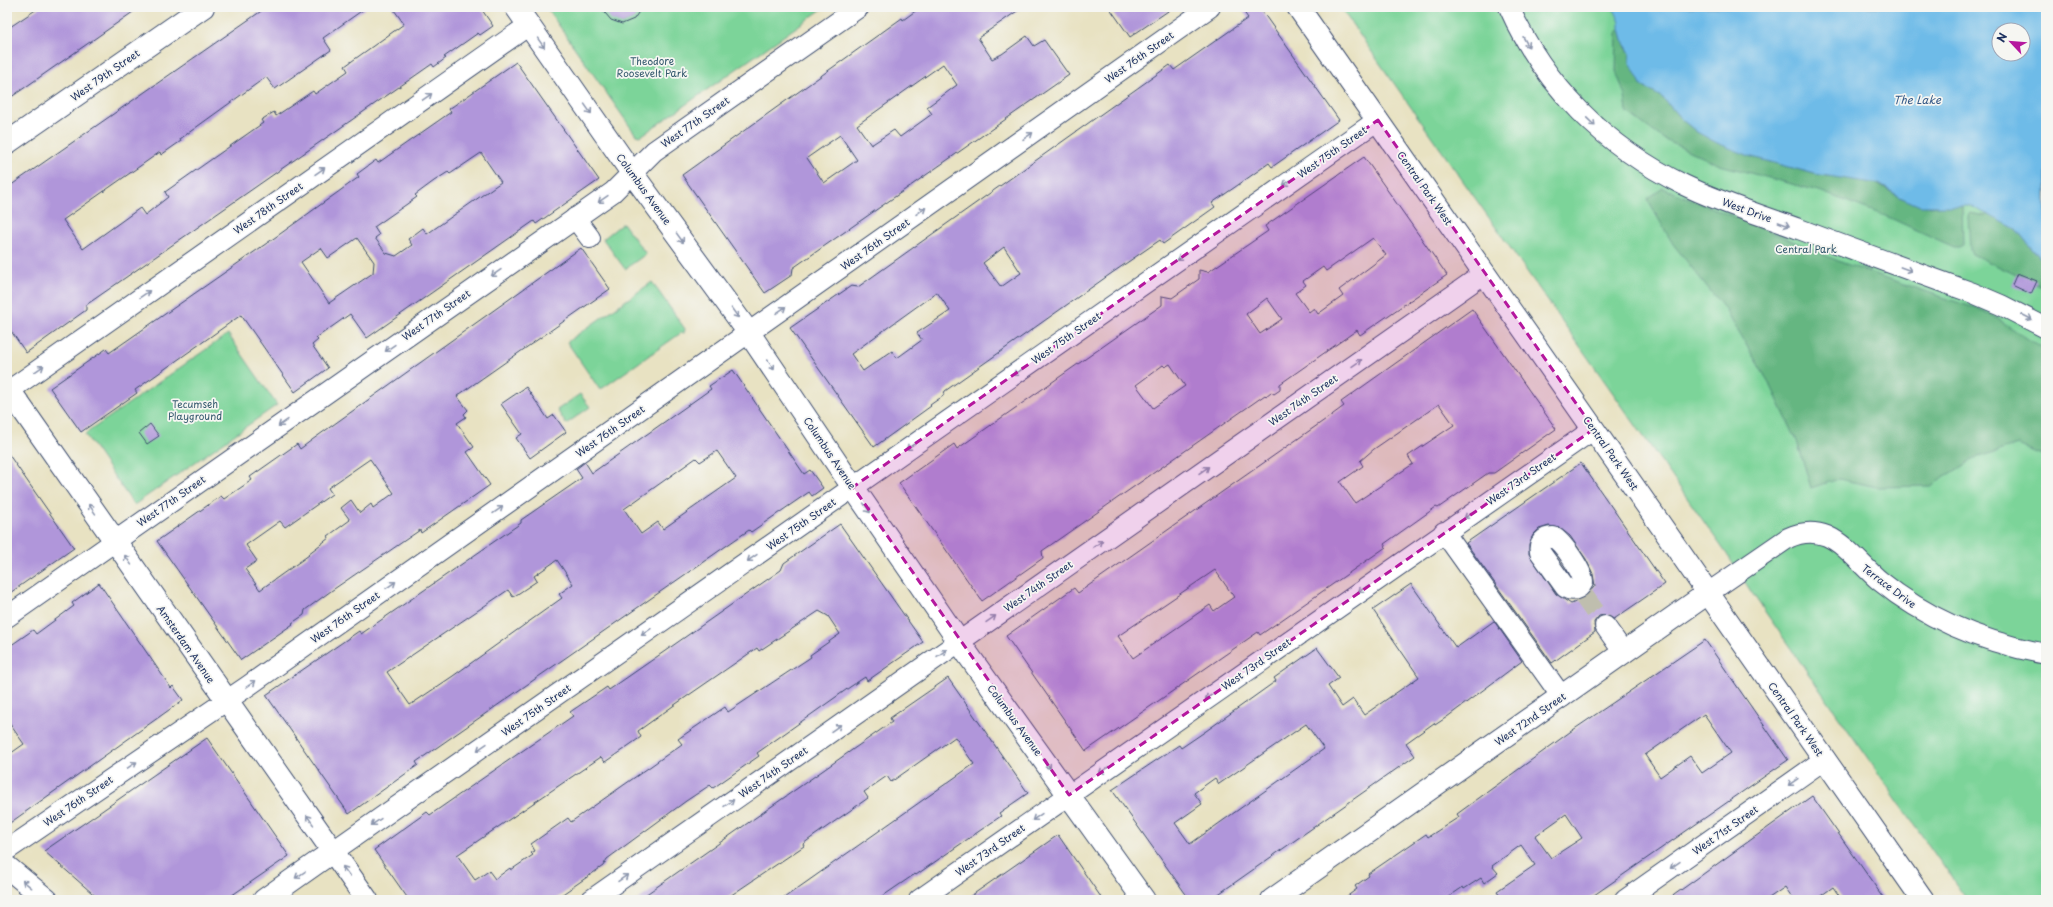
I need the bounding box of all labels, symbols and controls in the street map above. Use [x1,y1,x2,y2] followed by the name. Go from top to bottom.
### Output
[1991,22,2031,62] north arrow
[1101,27,1176,86] street label: West 76th Street
[1992,29,2011,45] text: N
[1523,36,1531,48] one-way arrow
[537,37,545,48] one-way arrow
[67,45,142,104] street label: West 79th Street
[617,53,687,80] park label: Theodore Roosevelt Park
[1893,91,1942,108] water label: The Lake
[421,92,432,101] one-way arrow
[657,92,732,151] street label: West 77th Street
[584,104,592,115] one-way arrow
[1586,117,1596,127] one-way arrow
[1294,122,1370,181] street label: West 75th Street
[1022,132,1033,140] one-way arrow
[1394,147,1457,228] street label: Central Park West
[613,150,676,228] street label: Columbus Avenue
[315,167,326,175] one-way arrow
[230,178,305,237] street label: West 78th Street
[1283,178,1294,186] one-way arrow
[1720,194,1774,225] street label: West Drive
[597,195,608,203] one-way arrow
[916,207,927,215] one-way arrow
[837,214,912,273] street label: West 76th Street
[1778,220,1790,228] one-way arrow
[676,233,684,244] one-way arrow
[1775,241,1837,256] park label: Central Park
[1176,253,1187,261] one-way arrow
[1900,265,1912,273] one-way arrow
[491,269,502,277] one-way arrow
[398,285,473,344] street label: West 77th Street
[140,290,151,298] one-way arrow
[775,306,786,314] one-way arrow
[730,307,739,318] one-way arrow
[1028,308,1104,367] street label: West 75th Street
[2020,314,2032,322] one-way arrow
[384,344,395,352] one-way arrow
[767,359,775,370] one-way arrow
[1351,359,1362,367] one-way arrow
[33,365,44,373] one-way arrow
[1013,368,1024,376] one-way arrow
[1265,370,1340,429] street label: West 74th Street
[168,396,222,424] park label: Tecumseh Playground
[572,401,647,460] street label: West 76th Street
[1580,412,1643,493] street label: Central Park West
[801,413,861,492] street label: Columbus Avenue
[278,419,289,427] one-way arrow
[906,442,917,450] one-way arrow
[1483,449,1559,508] street label: West 73rd Street
[1198,466,1209,474] one-way arrow
[133,471,208,530] street label: West 77th Street
[763,494,839,553] street label: West 75th Street
[863,502,871,513] one-way arrow
[88,504,96,515] one-way arrow
[492,506,503,514] one-way arrow
[1464,511,1475,519] one-way arrow
[1092,540,1103,548] one-way arrow
[747,554,758,562] one-way arrow
[124,555,132,566] one-way arrow
[1000,556,1075,615] street label: West 74th Street
[1859,560,1920,611] street label: Terrace Drive
[386,581,397,589] one-way arrow
[1357,585,1368,593] one-way arrow
[307,587,382,646] street label: West 76th Street
[154,602,219,686] street label: Amsterdam Avenue
[985,615,996,623] one-way arrow
[641,628,652,636] one-way arrow
[1218,634,1294,693] street label: West 73rd Street
[936,649,947,657] one-way arrow
[1765,678,1828,759] street label: Central Park West
[245,680,256,688] one-way arrow
[498,680,574,739] street label: West 75th Street
[984,681,1047,759] street label: Columbus Avenue
[1491,688,1568,749] street label: West 72nd Street
[1205,692,1216,700] one-way arrow
[830,724,841,732] one-way arrow
[735,742,810,801] street label: West 74th Street
[477,743,488,751] one-way arrow
[1042,758,1051,769] one-way arrow
[126,761,137,769] one-way arrow
[1098,766,1109,774] one-way arrow
[40,772,116,830] street label: West 76th Street
[1788,778,1799,786] one-way arrow
[724,799,735,807] one-way arrow
[1689,801,1761,858] street label: West 71st Street
[1031,813,1042,821] one-way arrow
[306,815,314,826] one-way arrow
[370,818,381,826] one-way arrow
[952,820,1028,879] street label: West 73rd Street
[1670,860,1681,869] one-way arrow
[342,866,350,877] one-way arrow
[295,871,306,879] one-way arrow
[617,874,628,882] one-way arrow
[21,879,32,888] one-way arrow

